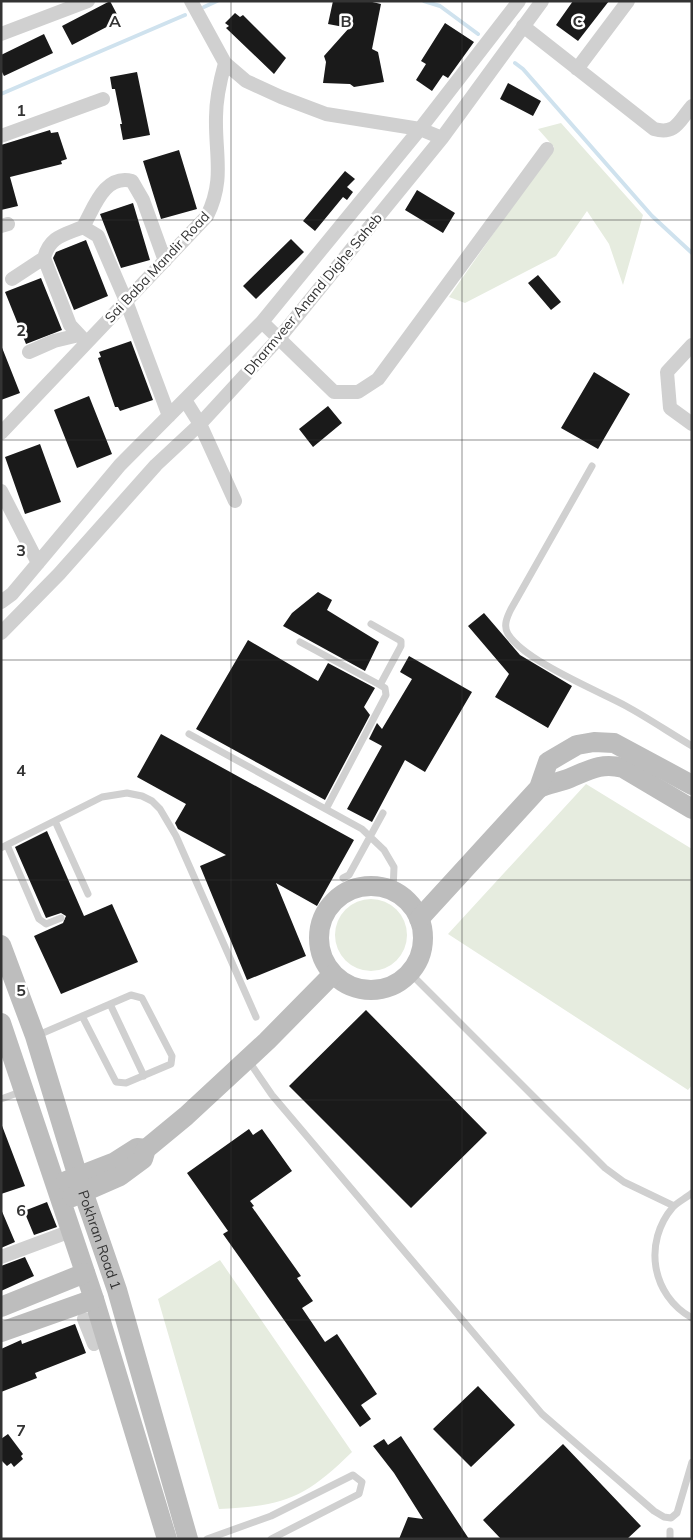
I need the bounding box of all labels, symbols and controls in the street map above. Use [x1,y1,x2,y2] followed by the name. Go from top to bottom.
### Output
[109,11,121,31] text: A
[340,11,352,31] text: B
[573,11,584,31] text: C
[16,100,26,120] text: 1
[101,208,213,326] street label: Sai Baba Mandir Road
[240,209,386,379] street label: Dharmveer Anand Dighe Saheb
[16,320,26,340] text: 2
[16,540,26,560] text: 3
[16,760,26,780] text: 4
[16,980,26,1000] text: 5
[74,1188,125,1292] street label: Pokhran Road 1
[16,1200,26,1220] text: 6
[16,1420,26,1440] text: 7

